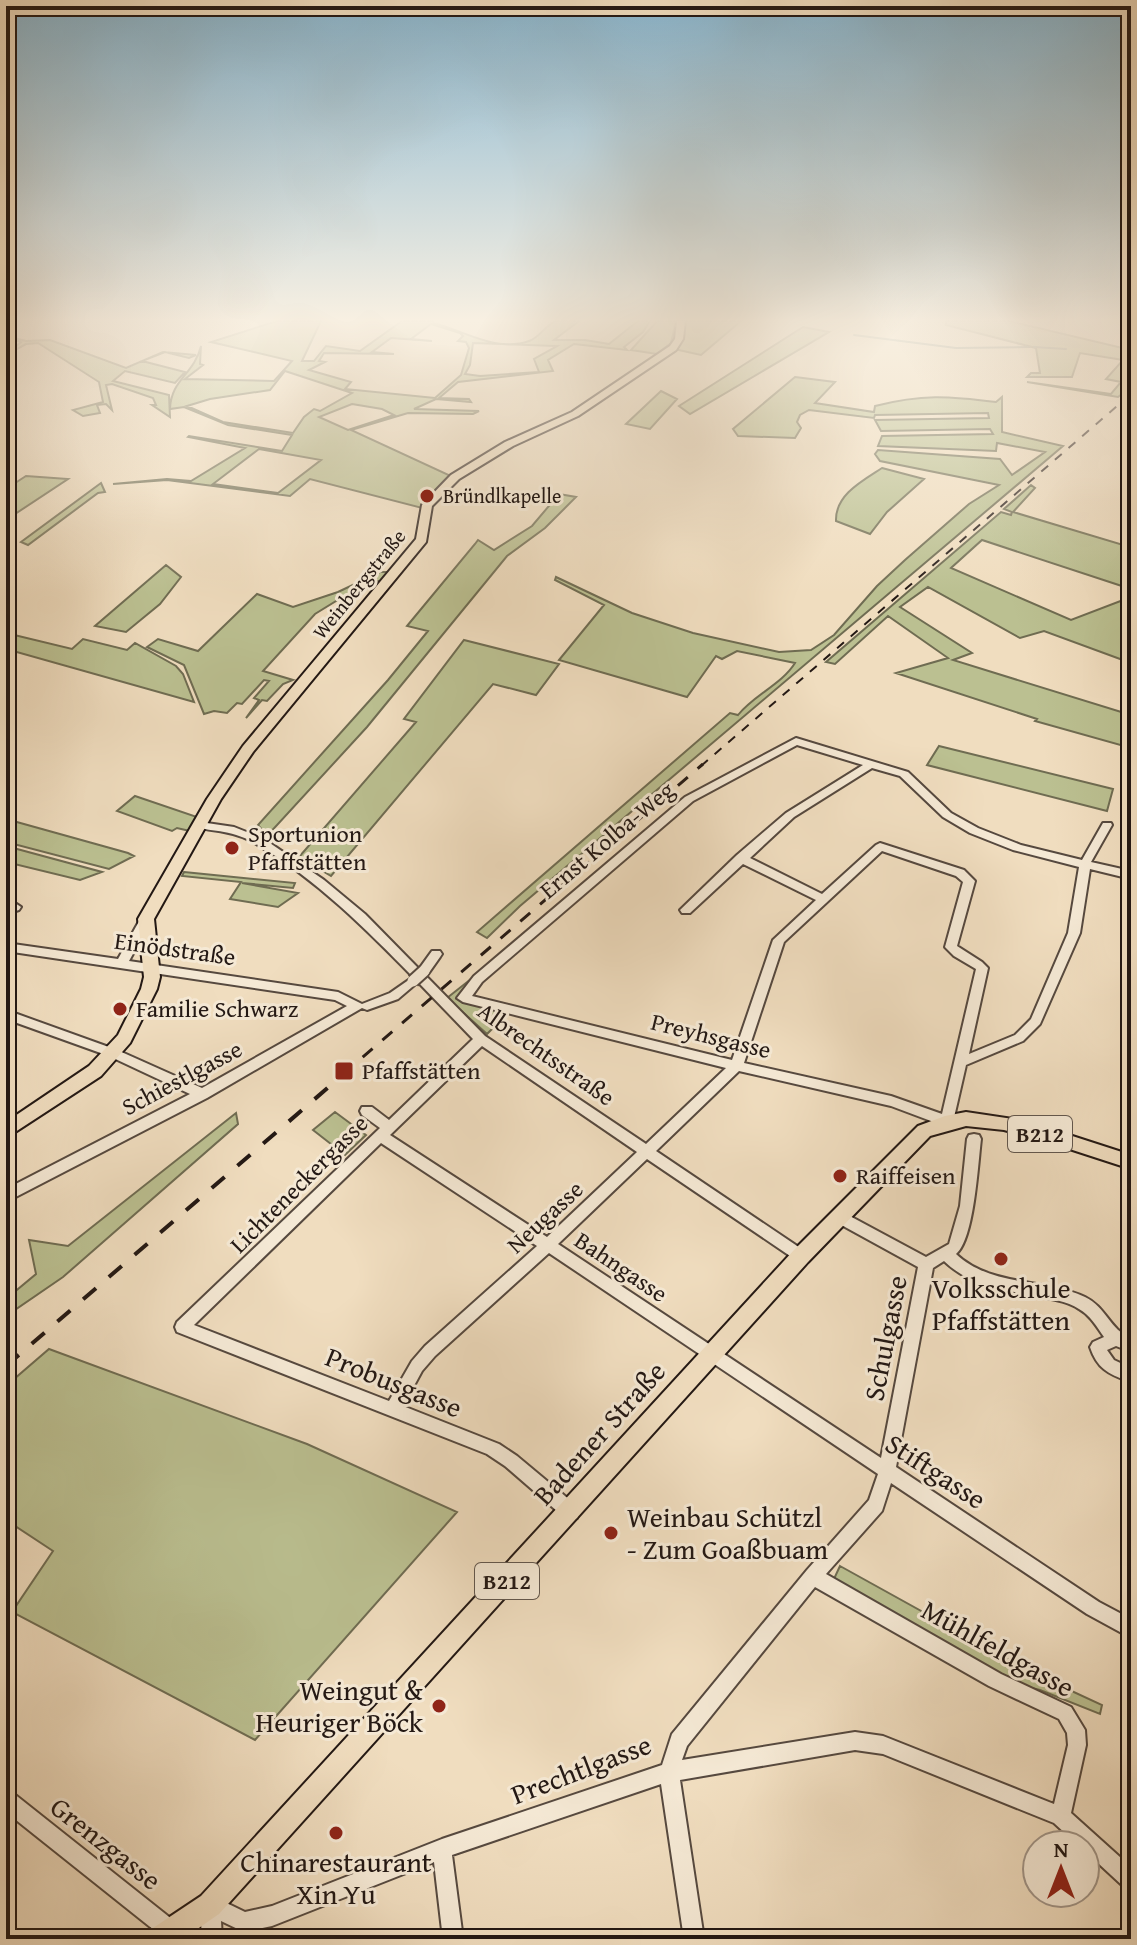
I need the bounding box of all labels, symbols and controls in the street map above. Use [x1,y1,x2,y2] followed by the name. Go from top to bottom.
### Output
[443,481,561,510] place label: Bründlkapelle
[418,487,436,505] marker: Bründlkapelle
[305,522,412,645] street label: Weinbergstraße
[532,773,682,907] street label: Ernst Kolba-Weg
[248,816,367,879] place label: Sportunion Pfaffstätten
[223,839,241,857] marker: Sportunion Pfaffstätten
[112,923,238,974] street label: Einödstraße
[136,991,298,1026] place label: Familie Schwarz
[470,993,622,1114] street label: Albrechtsstraße
[111,1000,129,1018] marker: Familie Schwarz
[648,1004,775,1067] street label: Preyhsgasse
[115,1031,248,1124] street label: Schiestlgasse
[362,1053,481,1088] place label: Pfaffstätten
[333,1060,355,1082] marker: Pfaffstätten
[221,1106,376,1261] street label: Lichteneckergasse
[1008,1116,1072,1152] road number: B212
[856,1158,956,1193] place label: Raiffeisen
[831,1167,849,1185] marker: Raiffeisen
[499,1172,591,1261] street label: Neugasse
[568,1223,675,1311] street label: Bahngasse
[992,1250,1010,1268] marker: Volksschule Pfaffstätten
[931,1267,1071,1340] place label: Volksschule Pfaffstätten
[852,1272,917,1404] street label: Schulgasse
[320,1336,469,1427] street label: Probusgasse
[523,1352,675,1514] street label: Badener Straße
[878,1423,995,1518] street label: Stiftgasse
[627,1496,828,1569] place label: Weinbau Schützl - Zum Goaßbuam
[602,1524,620,1542] marker: Weinbau Schützl - Zum Goaßbuam
[475,1563,539,1599] road number: B212
[914,1589,1082,1706] street label: Mühlfeldgasse
[256,1669,424,1742] place label: Weingut & Heuriger Böck
[430,1697,448,1715] marker: Weingut & Heuriger Böck
[505,1723,657,1814] street label: Prechtlgasse
[42,1786,171,1899] street label: Grenzgasse
[327,1824,345,1842] marker: Chinarestaurant Xin Yu
[1021,1829,1101,1909] north arrow
[1054,1833,1069,1865] text: N
[240,1841,432,1914] place label: Chinarestaurant Xin Yu

